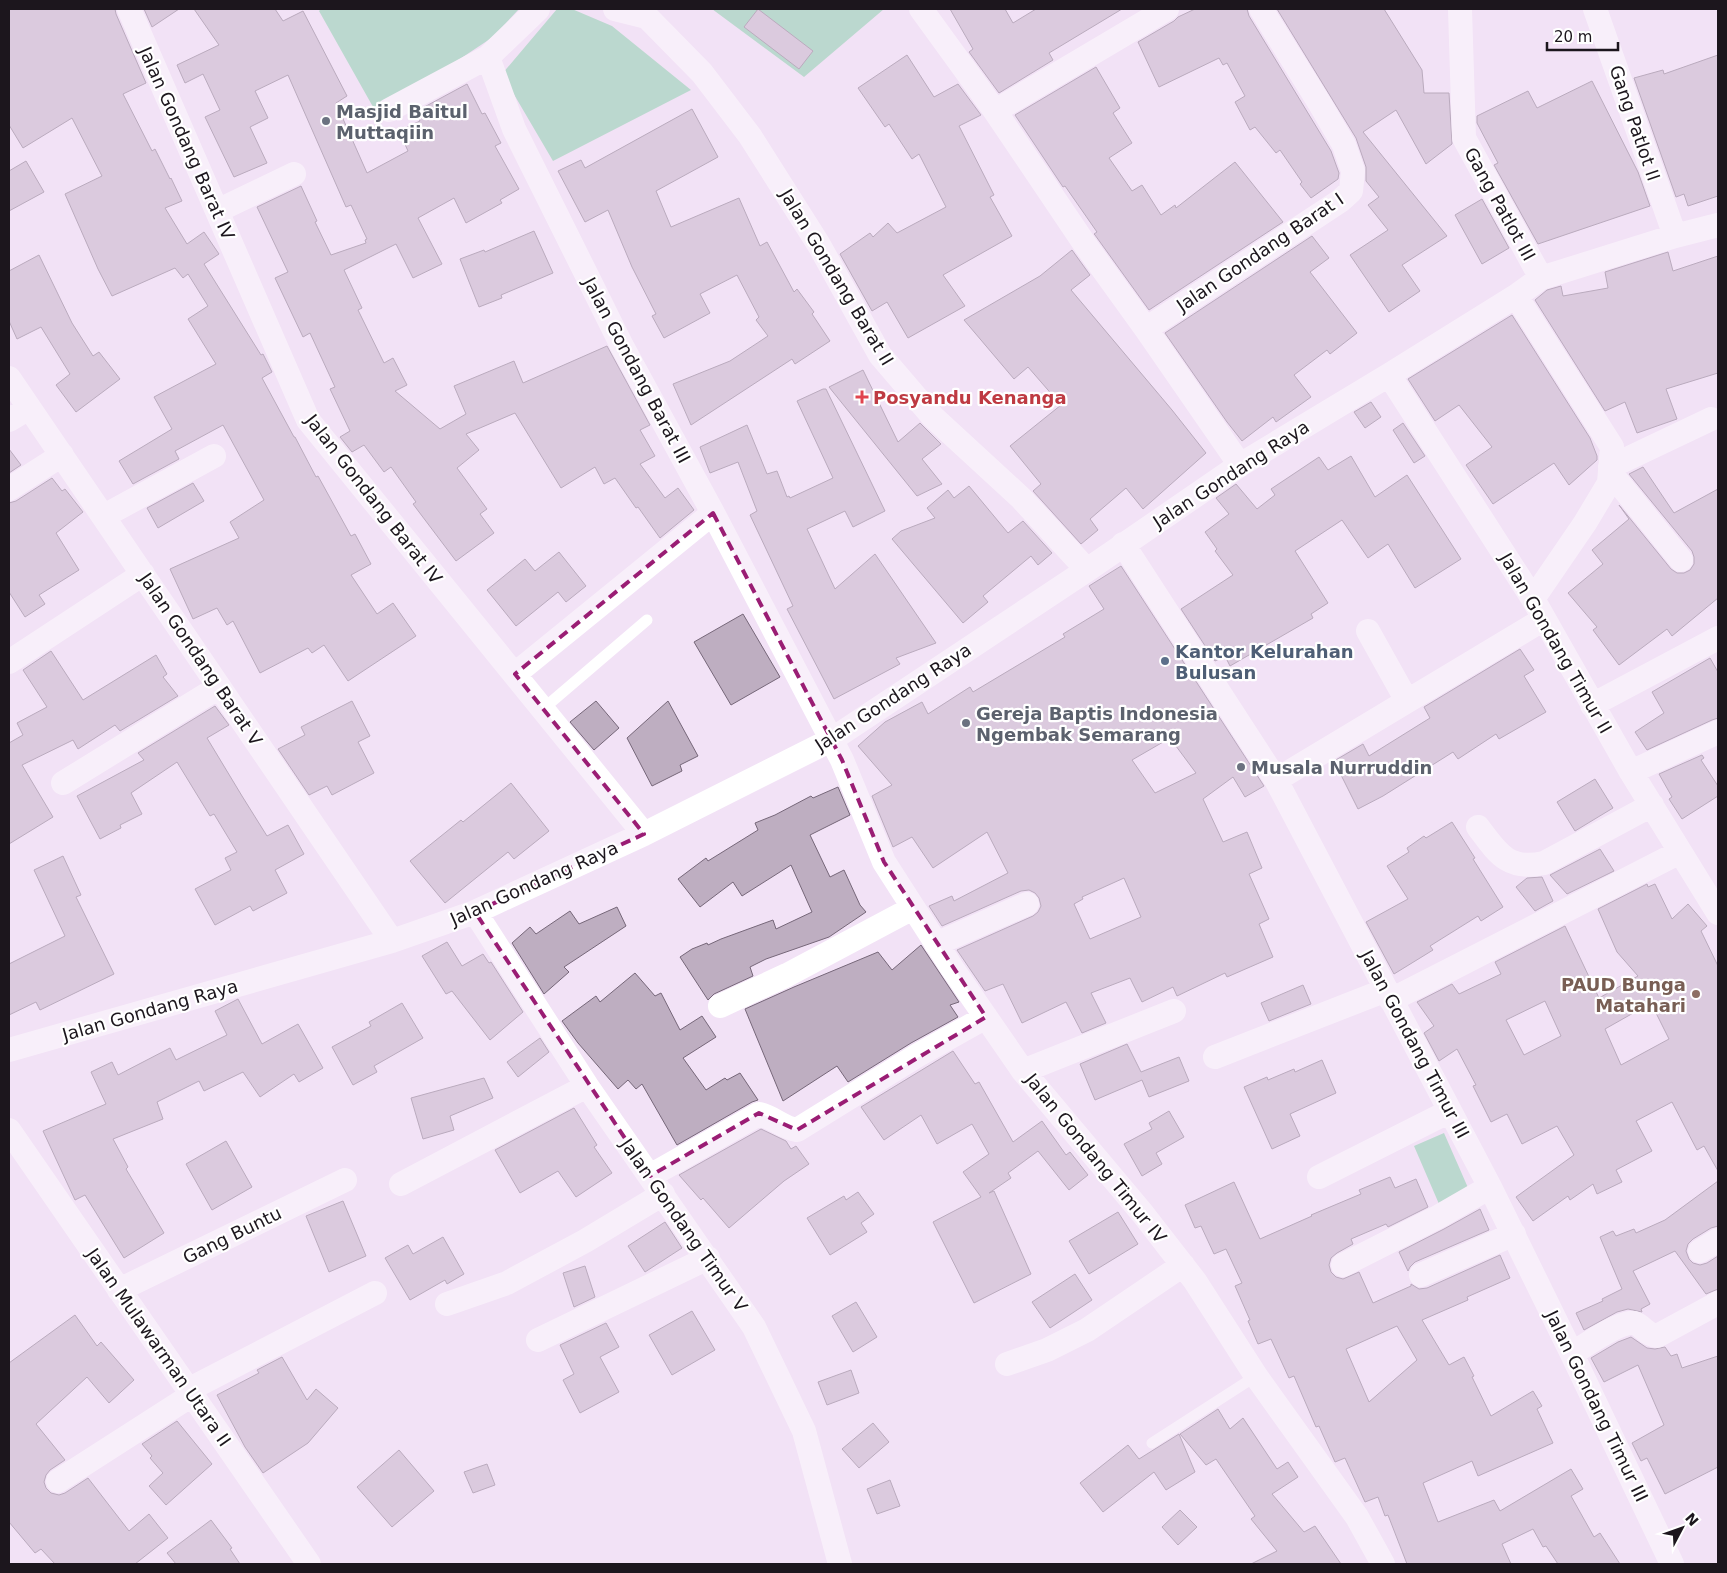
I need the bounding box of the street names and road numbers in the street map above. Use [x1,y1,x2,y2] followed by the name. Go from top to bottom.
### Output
[134,42,239,243] street label: Jalan Gondang Barat IV
[1605,62,1665,184] street label: Gang Patlot II
[1460,144,1540,264] street label: Gang Patlot III
[775,184,898,369] street label: Jalan Gondang Barat II
[1172,188,1347,316] street label: Jalan Gondang Barat I
[579,273,695,466] street label: Jalan Gondang Barat III
[301,409,447,588] street label: Jalan Gondang Barat IV
[1148,416,1313,533] street label: Jalan Gondang Raya
[1495,548,1616,737] street label: Jalan Gondang Timur II
[135,568,267,750] street label: Jalan Gondang Barat V
[810,639,975,756] street label: Jalan Gondang Raya
[446,836,621,930] street label: Jalan Gondang Raya
[1356,945,1474,1142] street label: Jalan Gondang Timur III
[59,975,240,1045] street label: Jalan Gondang Raya
[1020,1068,1171,1248] street label: Jalan Gondang Timur IV
[616,1133,752,1316] street label: Jalan Gondang Timur V
[179,1202,285,1268] street label: Gang Buntu
[82,1243,236,1450] street label: Jalan Mulawarman Utara II
[1541,1306,1653,1505] street label: Jalan Gondang Timur III

